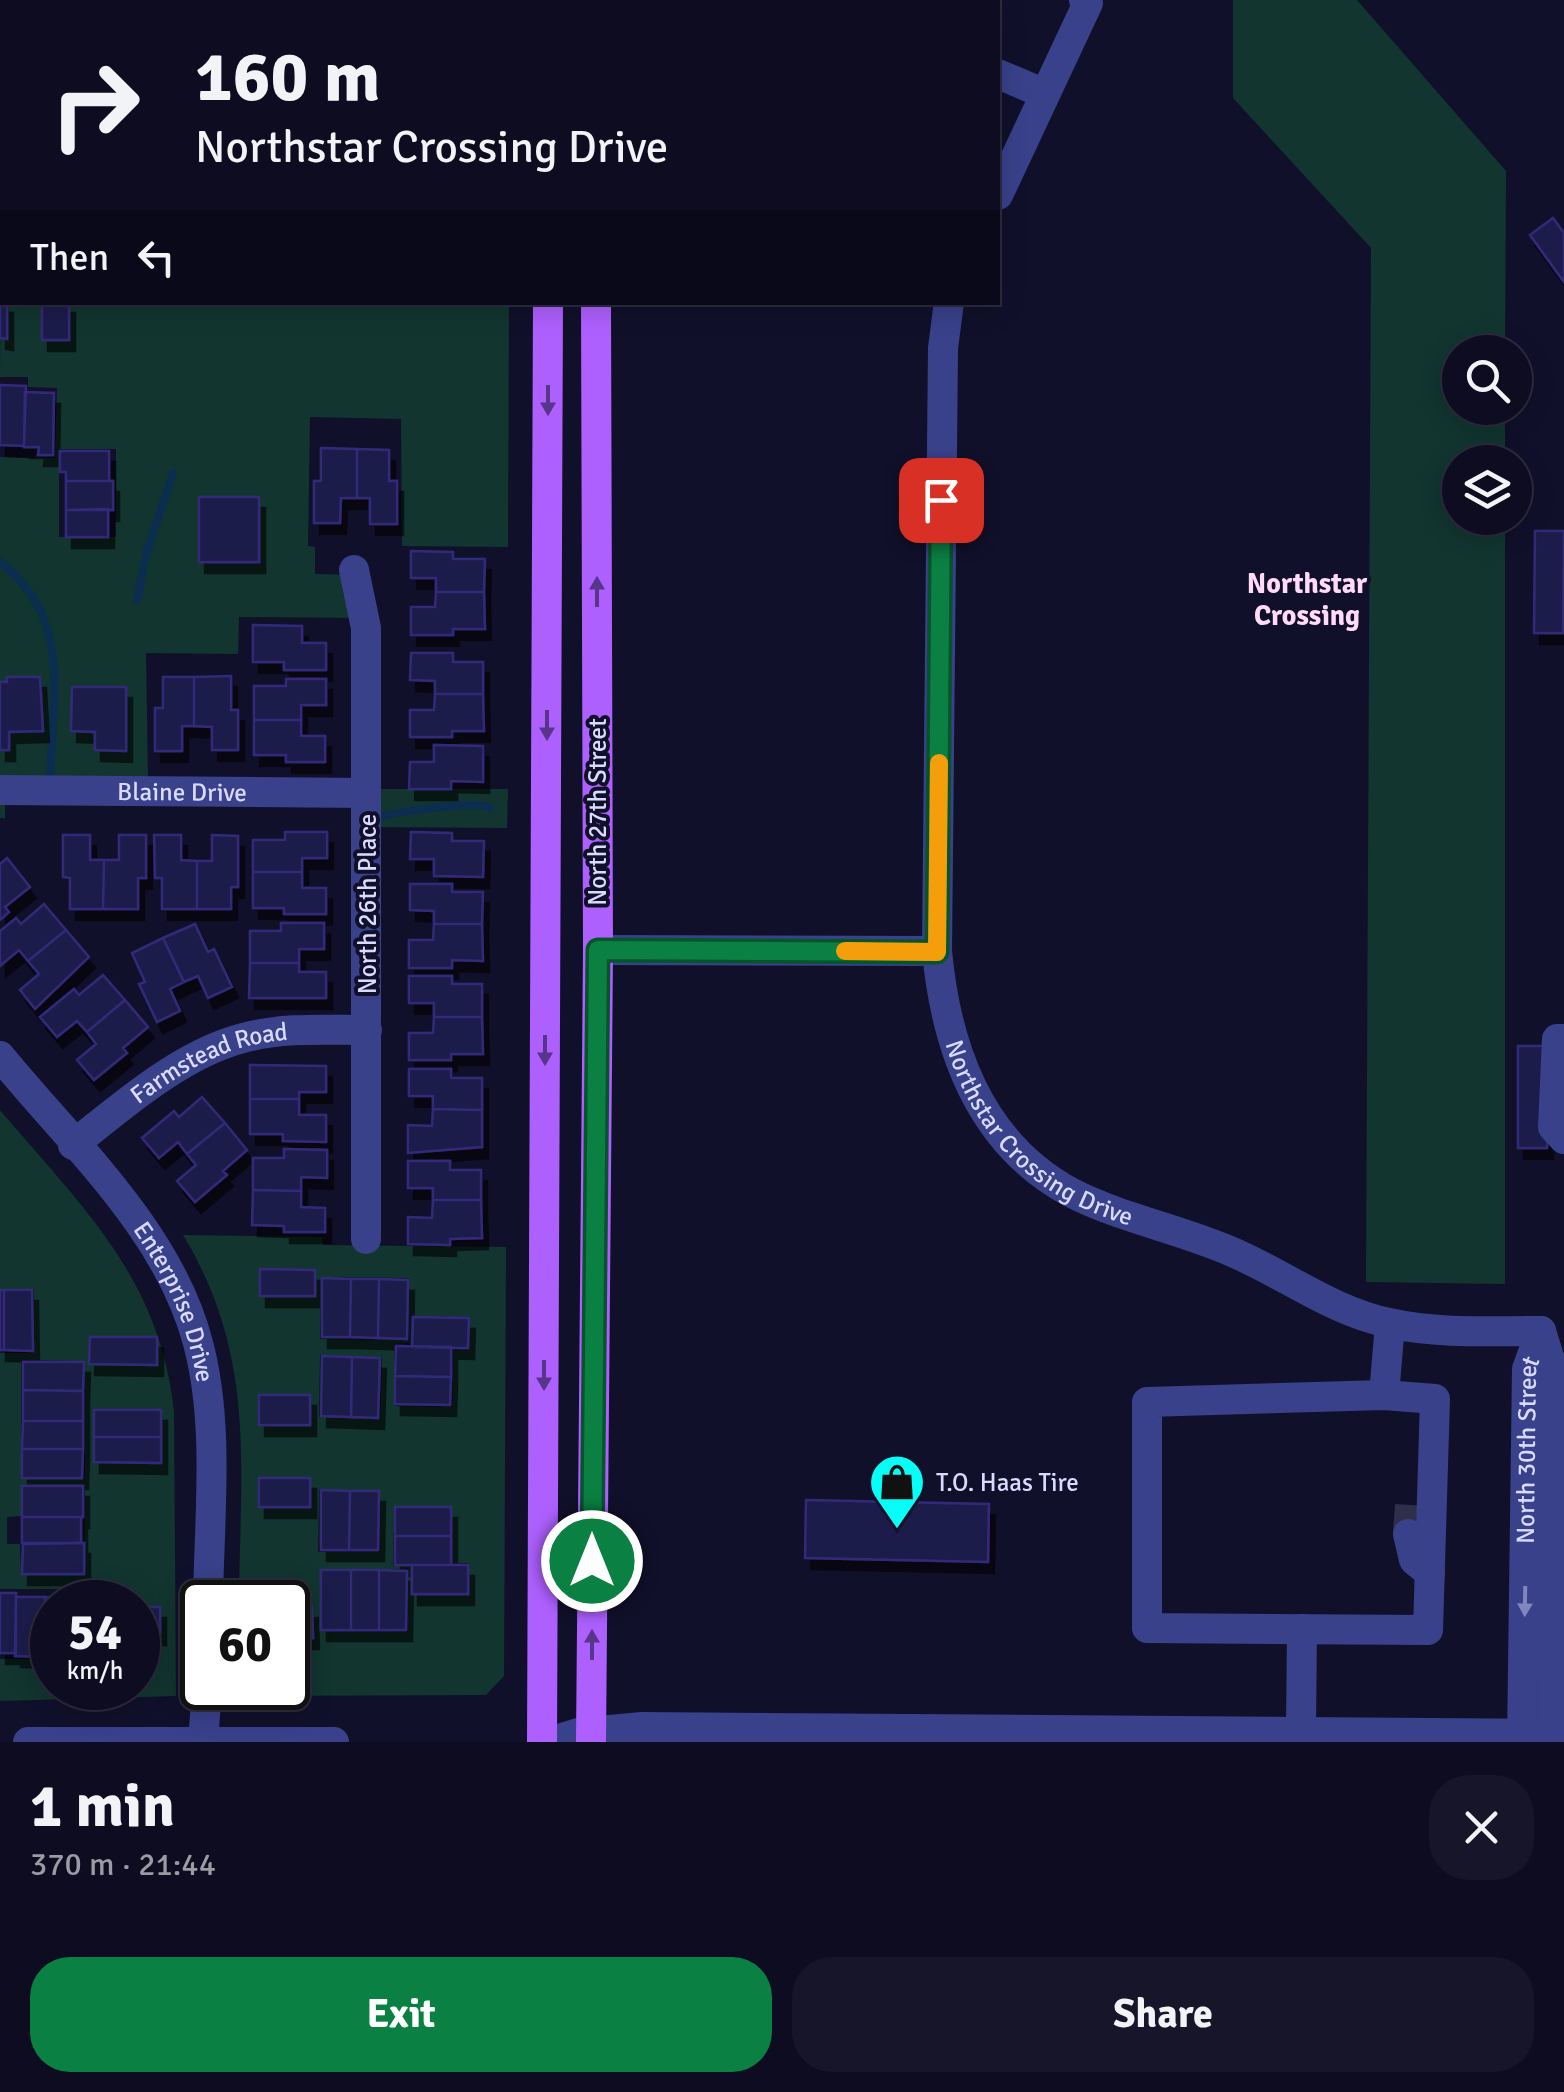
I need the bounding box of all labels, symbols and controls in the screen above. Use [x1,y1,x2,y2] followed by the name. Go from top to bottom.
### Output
[195,34,380,120] text: 160 m
[30,40,160,170] icon: right
[195,120,668,175] text: Northstar Crossing Drive
[129,230,184,285] icon: left
[30,234,109,281] text: Then
[1442,335,1532,535] map controls
[1442,335,1532,425] button: search
[540,384,556,416] one-way arrow
[1442,445,1532,535] button: layers
[899,458,984,543] pin
[914,473,969,528] icon: arrive
[1247,567,1368,633] district label: Northstar Crossing
[589,575,605,607] one-way arrow
[539,709,555,741] one-way arrow
[582,718,613,906] street label: North 27th Street
[117,775,247,808] street label: Blaine Drive
[352,814,383,994] street label: North 26th Place
[124,1015,289,1110] street label: Farmstead Road
[537,1034,553,1066] one-way arrow
[939,1036,1137,1232] street label: Northstar Crossing Drive
[127,1215,221,1384] street label: Enterprise Drive
[1509,1351,1546,1544] street label: North 30th Street
[536,1359,552,1391] one-way arrow
[867,1452,927,1531] shop icon: T.O. Haas Tire
[936,1467,1079,1498] place label: T.O. Haas Tire
[540,1509,644,1613] position arrow
[180,1580,310,1710] speed limit sign: 60
[1517,1586,1533,1618] one-way arrow
[68,1602,122,1664] text: 54
[584,1628,600,1660] one-way arrow
[67,1655,123,1686] text: km/h
[30,1770,175,1844] text: 1 min
[1429,1775,1534,1880] button: close
[30,1845,216,1884] text: 370 m · 21:44
[30,1957,772,2072] button: Exit
[792,1957,1534,2072] button: Share

